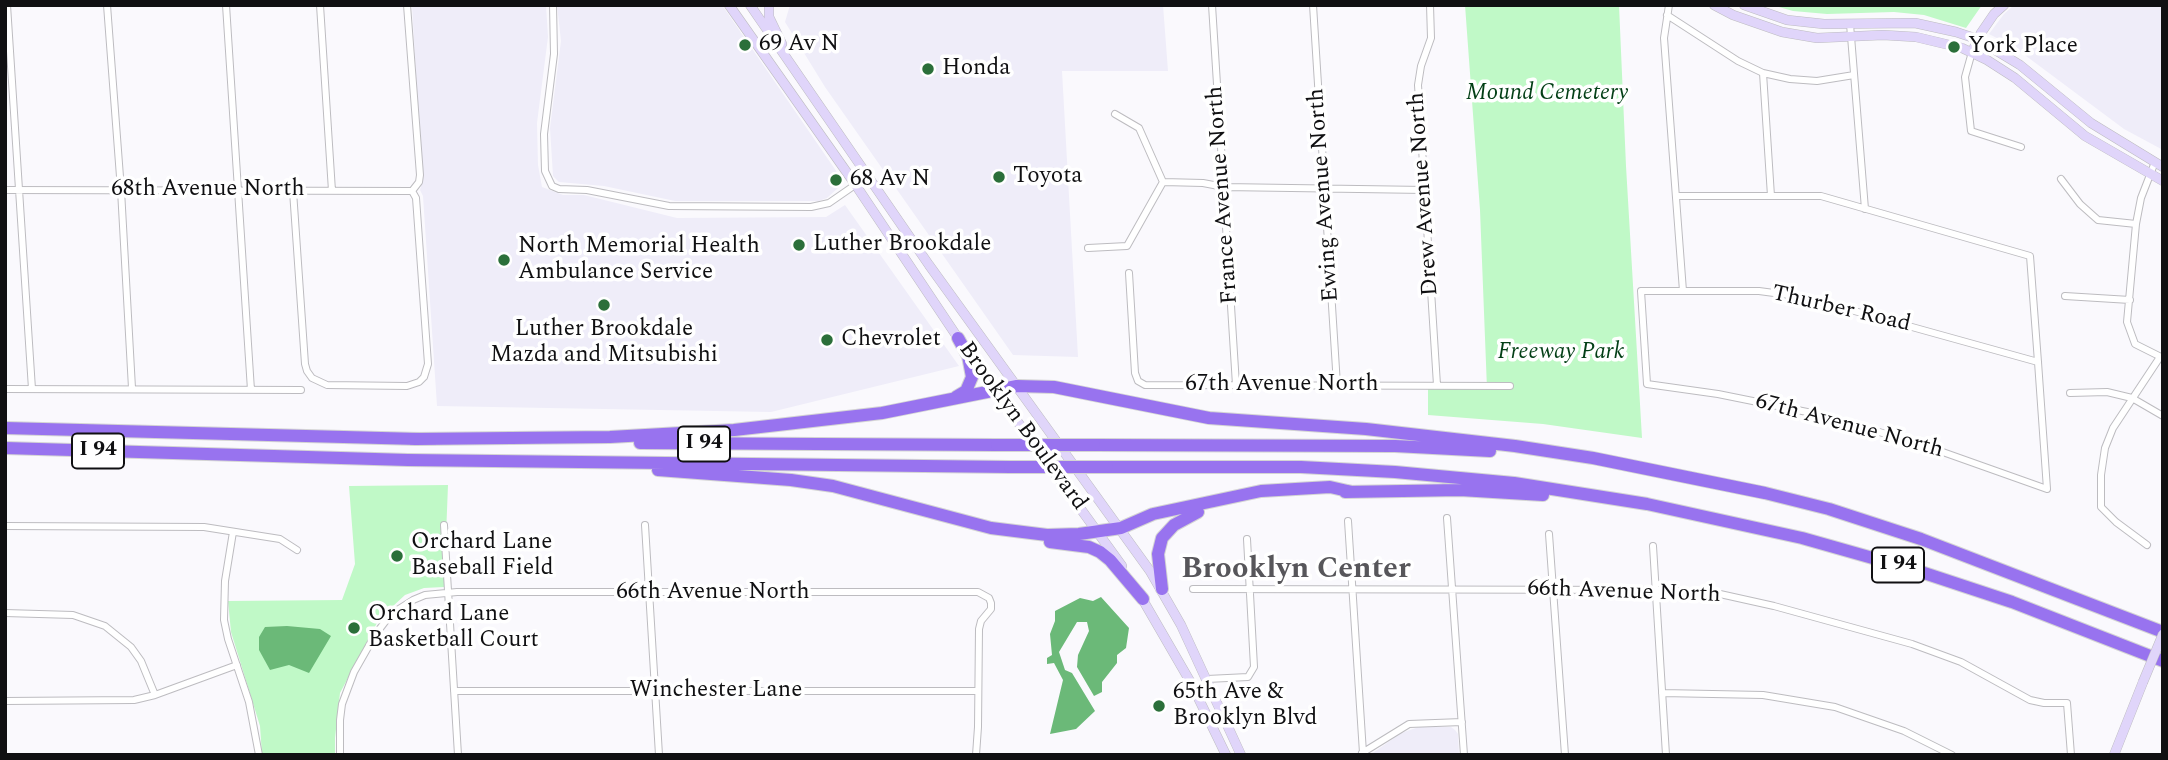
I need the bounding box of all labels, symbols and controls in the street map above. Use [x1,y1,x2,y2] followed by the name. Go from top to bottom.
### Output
[759,31,839,59] place label: 69 Av N
[1968,33,2078,61] place label: York Place
[737,37,753,53] marker: 69 Av N
[1946,39,1962,55] marker: York Place
[942,55,1011,83] place label: Honda
[920,61,936,77] marker: Honda
[1466,80,1628,108] park label: Mound Cemetery
[1203,85,1245,305] street label: France Avenue North
[1304,87,1346,303] street label: Ewing Avenue North
[1404,91,1446,297] street label: Drew Avenue North
[1013,163,1083,191] place label: Toyota
[850,166,930,194] place label: 68 Av N
[991,169,1007,185] marker: Toyota
[828,172,844,188] marker: 68 Av N
[111,176,305,204] street label: 68th Avenue North
[813,231,991,259] place label: Luther Brookdale
[518,233,760,287] place label: North Memorial Health Ambulance Service
[791,237,807,253] marker: Luther Brookdale
[496,252,512,268] marker: North Memorial Health Ambulance Service
[1769,281,1913,339] street label: Thurber Road
[596,297,612,313] marker: Luther Brookdale Mazda and Mitsubishi
[490,316,718,370] place label: Luther Brookdale Mazda and Mitsubishi
[841,326,941,354] place label: Chevrolet
[819,332,835,348] marker: Chevrolet
[952,337,1092,517] street label: Brooklyn Boulevard
[1498,339,1624,367] park label: Freeway Park
[1185,371,1379,399] street label: 67th Avenue North
[1752,389,1946,465] street label: 67th Avenue North
[678,426,730,462] road number: I 94
[72,434,124,468] road number: I 94
[411,529,554,583] place label: Orchard Lane Baseball Field
[389,548,405,564] marker: Orchard Lane Baseball Field
[1872,548,1924,582] road number: I 94
[1181,553,1411,589] district label: Brooklyn Center
[1527,576,1721,610] street label: 66th Avenue North
[616,579,810,607] street label: 66th Avenue North
[368,601,539,655] place label: Orchard Lane Basketball Court
[346,620,362,636] marker: Orchard Lane Basketball Court
[630,677,802,705] street label: Winchester Lane
[1173,679,1317,733] place label: 65th Ave & Brooklyn Blvd
[1151,698,1167,714] marker: 65th Ave & Brooklyn Blvd

